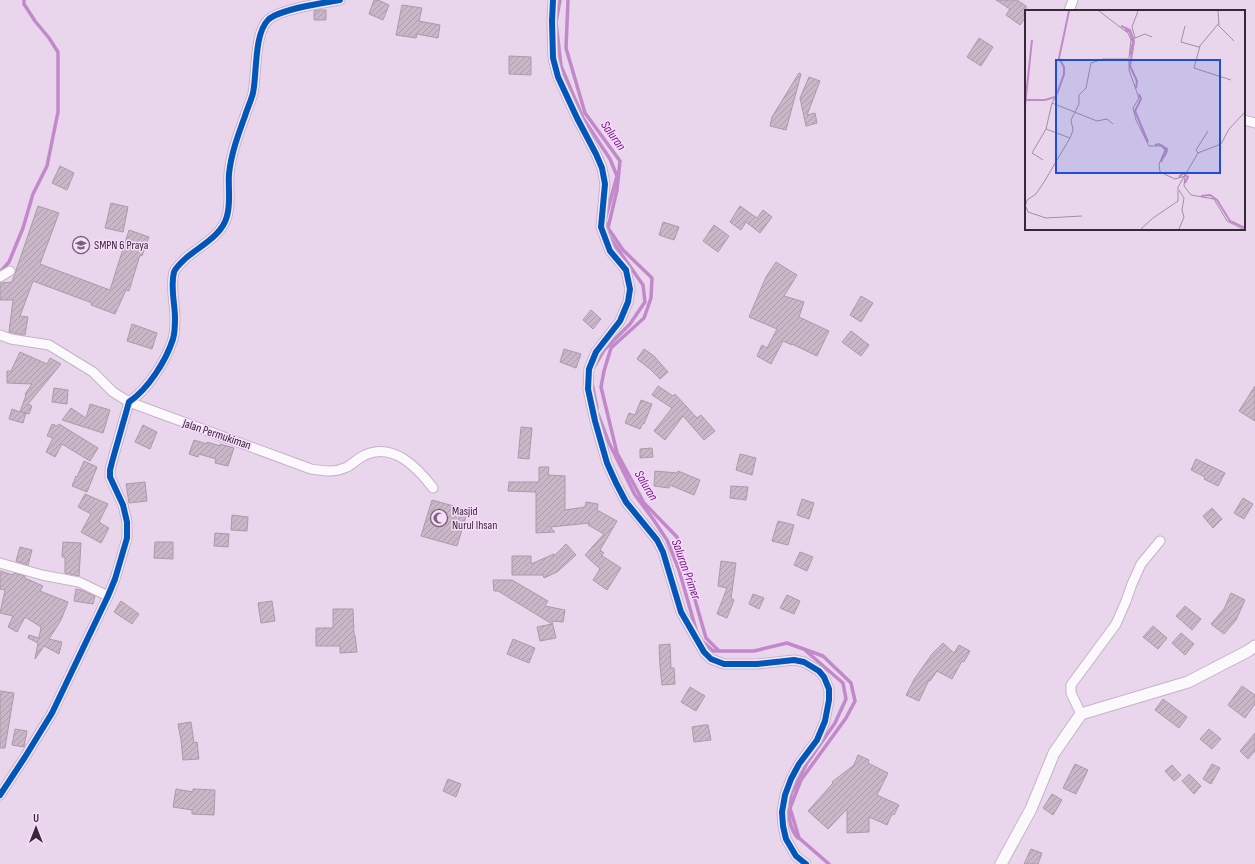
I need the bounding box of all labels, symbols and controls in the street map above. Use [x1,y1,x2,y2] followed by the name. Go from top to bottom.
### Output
[1025,10,1245,230] inset map
[597,118,630,154] water label: Saluran
[71,235,91,255] school or university icon: SMPN 6 Praya
[94,238,149,253] place label: SMPN 6 Praya
[180,415,253,453] street label: Jalan Permukiman
[631,467,662,504] water label: Saluran
[452,504,497,533] place label: Masjid Nurul Ihsan
[429,508,449,528] mosque icon: Masjid Nurul Ihsan
[668,537,705,603] water label: Saluran Primer
[16,808,56,848] north arrow
[33,812,39,825] text: U

